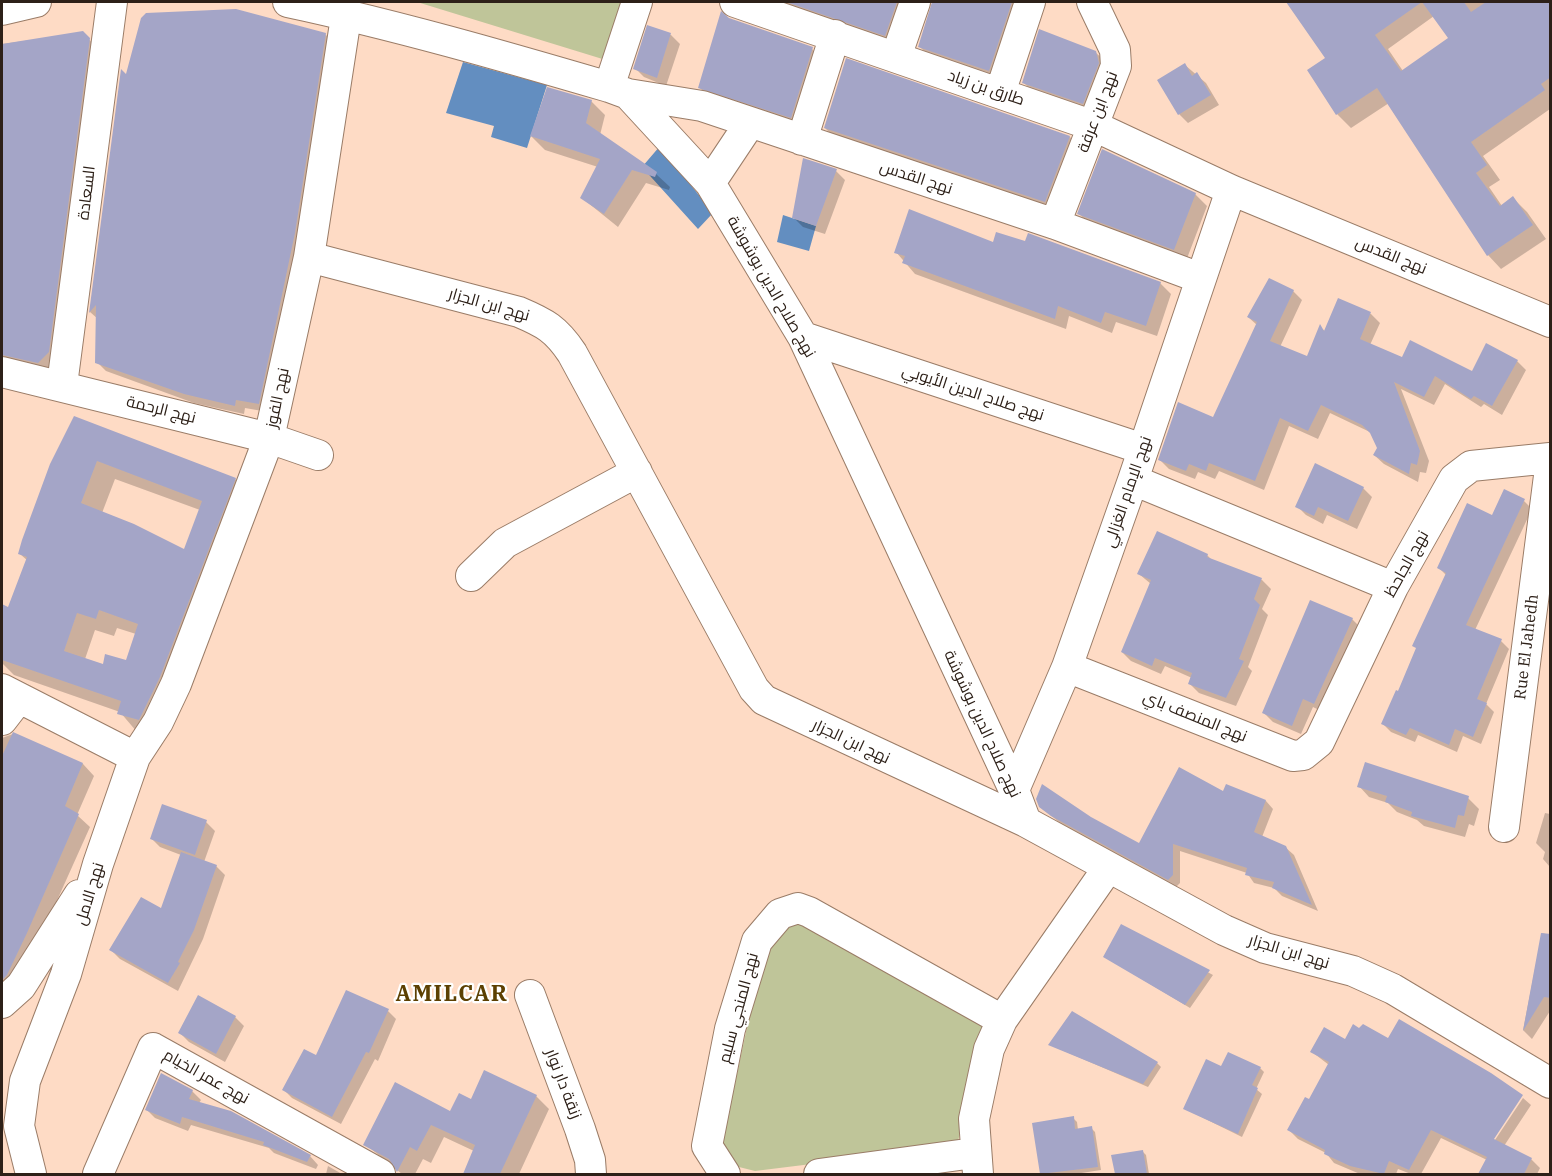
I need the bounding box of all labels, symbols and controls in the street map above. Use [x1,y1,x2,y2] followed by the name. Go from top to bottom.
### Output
[945,66,1027,110] street label: طارق بن زياد
[1074,69,1122,155] street label: نهج ابن عرفة
[877,157,955,199] street label: نهج القدس
[74,165,100,221] street label: السعادة
[723,213,819,361] street label: نهج صلاح الدين بوشوشة
[1352,233,1430,279] street label: نهج القدس
[446,284,532,326] street label: نهج ابن الجزار
[899,361,1047,425] street label: نهج صلاح الدين الأيوبي
[262,366,294,430] street label: نهج الفوز
[124,392,198,428] street label: نهج الرحمة
[1100,434,1156,550] street label: نهج الإمام الغزالي
[1381,527,1433,601] street label: نهج الجاحظ
[1511,593,1543,701] street label: Rue El Jahedh
[939,647,1025,801] street label: نهج صلاح الدين بوشوشة
[1140,687,1250,747] street label: نهج المنصف باي
[809,716,893,768] street label: نهج ابن الجزار
[71,860,109,928] street label: نهج الامل
[1246,931,1332,973] street label: نهج ابن الجزار
[715,951,763,1065] street label: نهج المنجي سليم
[396,982,508,1008] district label: AMILCAR
[160,1046,252,1108] street label: نهج عمر الخيام
[541,1046,585,1122] street label: زنقة دار نوار

